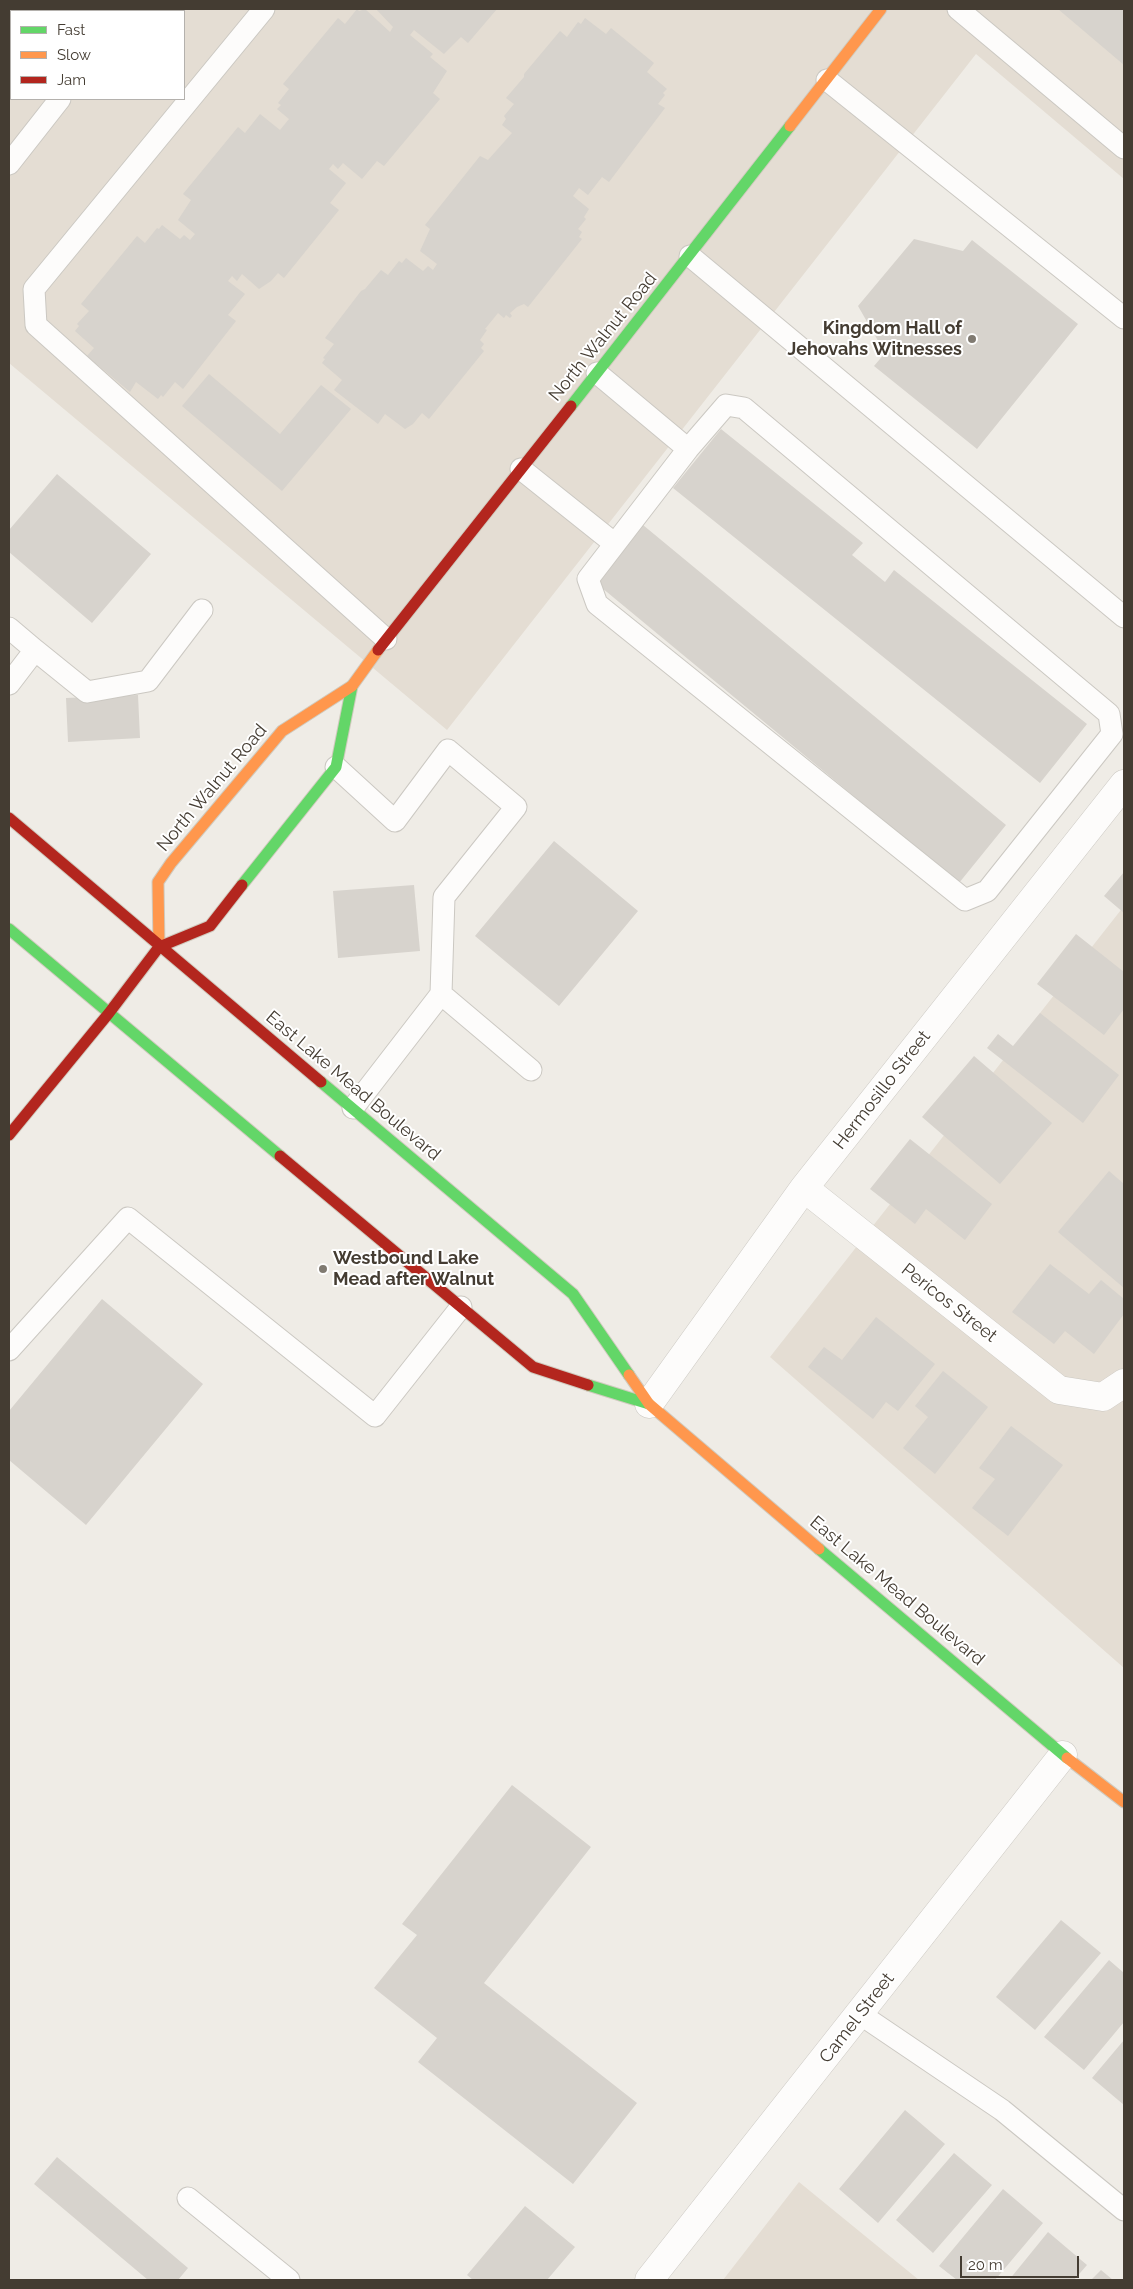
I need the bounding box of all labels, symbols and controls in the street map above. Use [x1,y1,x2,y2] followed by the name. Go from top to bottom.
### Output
[10,10,185,100] legend
[57,21,85,39] text: Fast
[57,46,91,64] text: Slow
[57,71,86,89] text: Jam
[544,268,662,406] street label: North Walnut Road
[787,318,962,360] place label: Kingdom Hall of Jehovahs Witnesses
[966,333,978,345] marker: Kingdom Hall of Jehovahs Witnesses
[152,720,272,856] street label: North Walnut Road
[261,1007,445,1165] street label: East Lake Mead Boulevard
[829,1026,935,1154] street label: Hermosillo Street
[333,1248,494,1290] place label: Westbound Lake Mead after Walnut
[897,1259,1001,1347] street label: Pericos Street
[317,1263,329,1275] marker: Westbound Lake Mead after Walnut
[805,1512,989,1670] street label: East Lake Mead Boulevard
[815,1969,899,2067] street label: Camel Street
[963,2246,1082,2278] scale bar
[968,2256,1003,2274] text: 20 m

